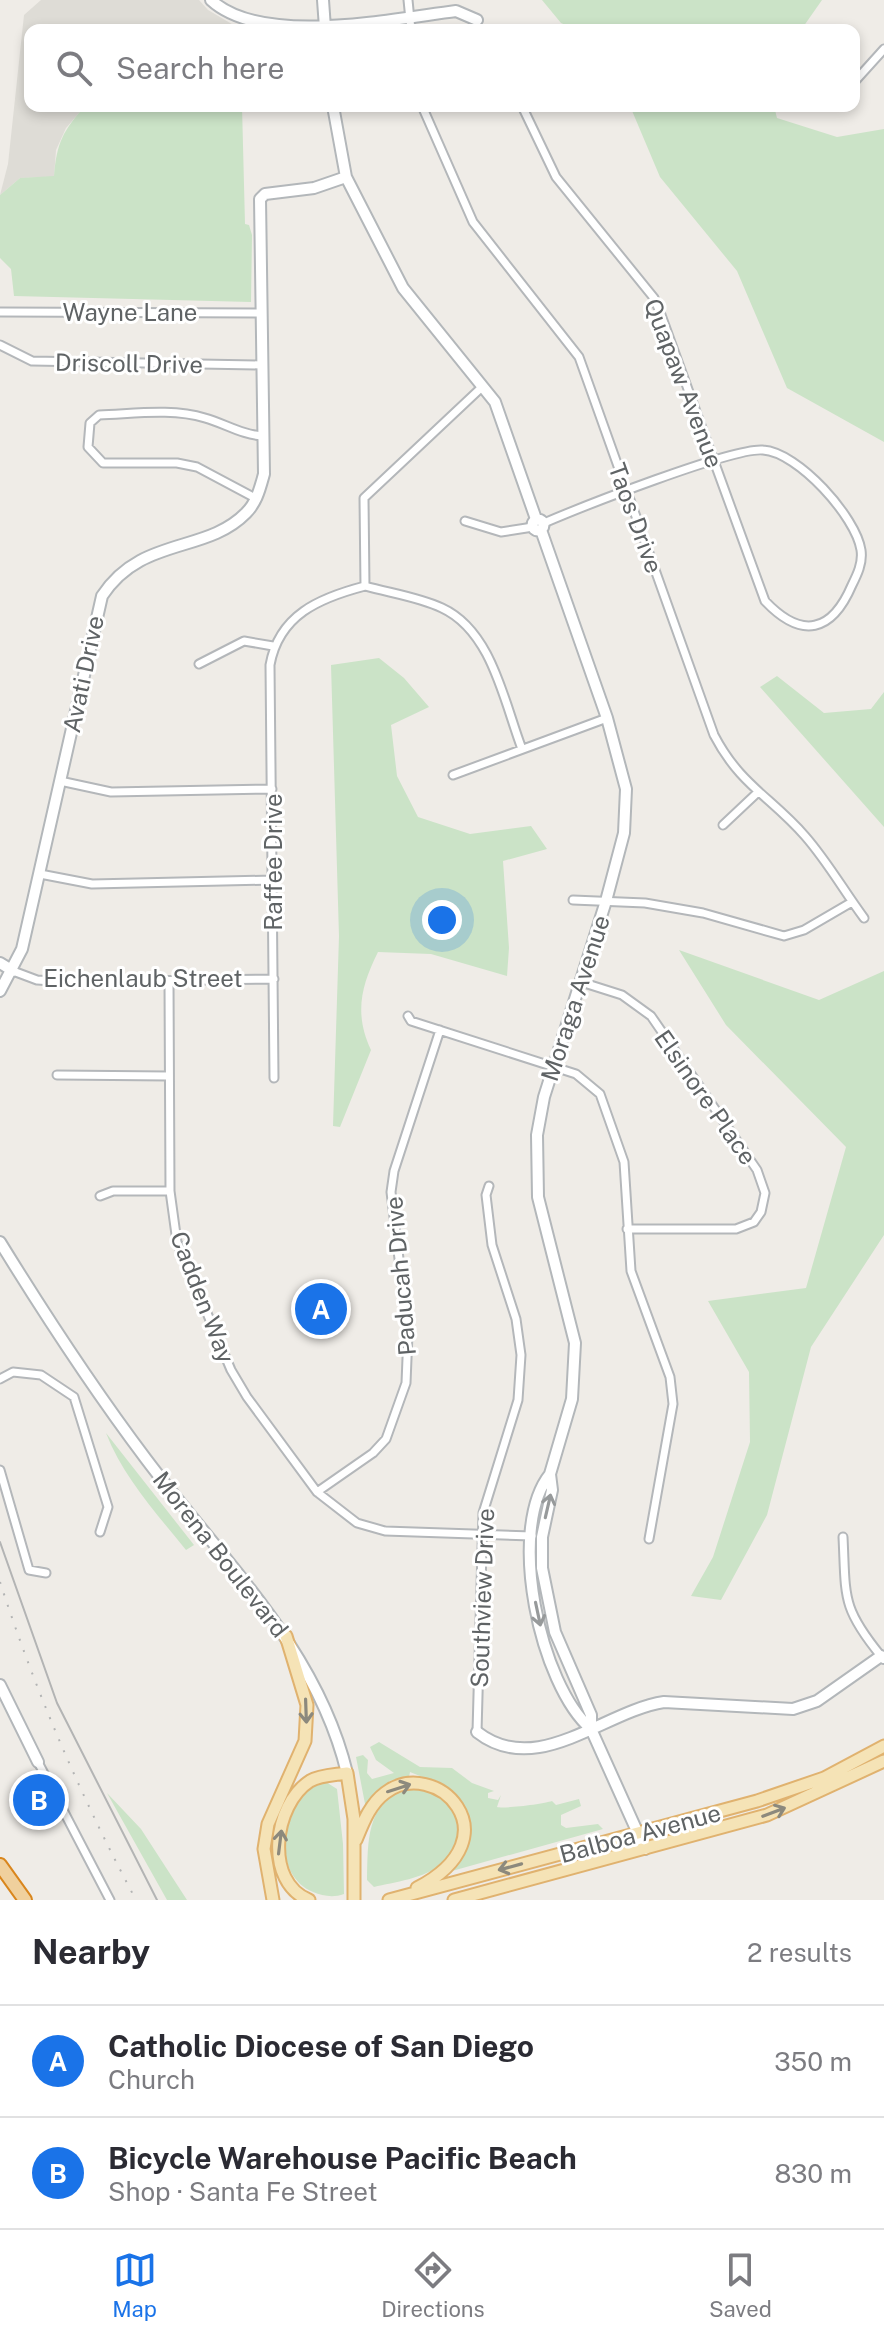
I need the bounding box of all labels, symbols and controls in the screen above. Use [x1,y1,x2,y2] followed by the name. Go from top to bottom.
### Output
[24,24,860,112] search box
[52,46,96,90] icon: search
[116,50,284,86] text: Search here
[639,294,729,472] street label: Quapaw Avenue
[63,298,197,326] street label: Wayne Lane
[55,348,203,378] street label: Driscoll Drive
[603,459,669,577] street label: Taos Drive
[57,613,109,735] street label: Avati Drive
[259,793,287,931] street label: Raffee Drive
[422,900,462,940] your location
[535,911,615,1085] street label: Moraga Avenue
[43,964,243,992] street label: Eichenlaub Street
[649,1024,763,1170] street label: Elsinore Place
[379,1195,421,1357] street label: Paducah Drive
[165,1227,241,1367] street label: Cadden Way
[295,1279,347,1339] pin: A
[148,1465,294,1643] street label: Morena Boulevard
[541,1493,556,1519] one-way arrow
[465,1508,499,1688] street label: Southview Drive
[531,1600,546,1626] one-way arrow
[298,1697,313,1723] one-way arrow
[13,1770,65,1830] pin: B
[386,1780,411,1794] one-way arrow
[556,1798,724,1868] street label: Balboa Avenue
[761,1804,786,1818] one-way arrow
[273,1829,288,1856] one-way arrow
[498,1861,524,1876] one-way arrow
[32,1932,150,1972] text: Nearby
[747,1937,852,1968] text: 2 results
[108,2028,534,2064] text: Catholic Diocese of San Diego
[49,2046,67,2077] text: A
[774,2046,852,2077] text: 350 m
[108,2064,195,2095] text: Church
[108,2140,577,2176] text: Bicycle Warehouse Pacific Beach
[49,2158,67,2189] text: B
[774,2158,852,2189] text: 830 m
[108,2176,378,2207] text: Shop · Santa Fe Street
[112,2248,157,2322] tab: Map
[381,2248,485,2322] tab: Directions
[709,2248,772,2322] tab: Saved

